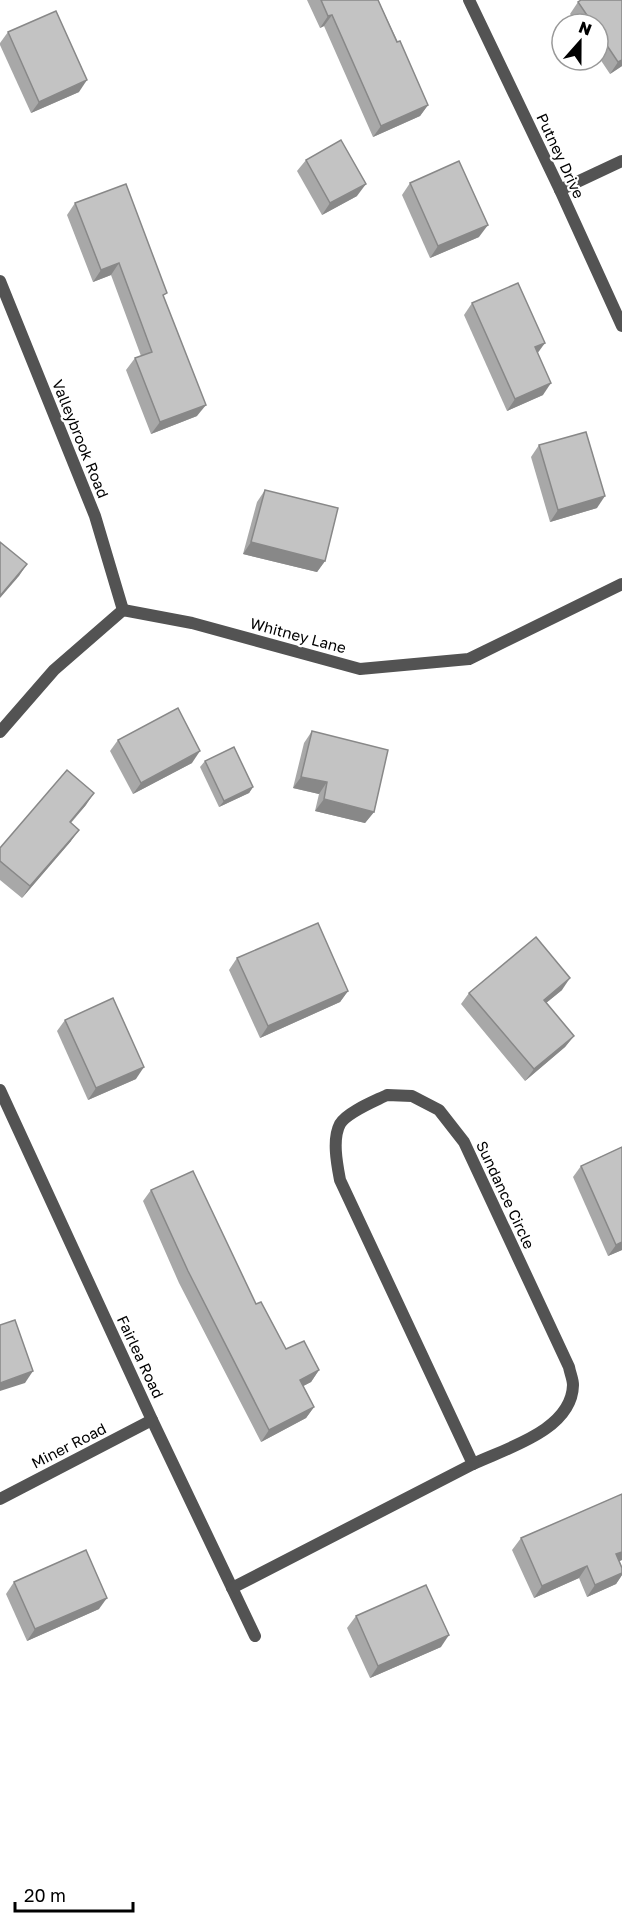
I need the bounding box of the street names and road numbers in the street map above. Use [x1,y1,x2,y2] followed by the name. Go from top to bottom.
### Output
[533,110,589,201] street label: Putney Drive
[49,377,113,500] street label: Valleybrook Road
[248,614,348,657] street label: Whitney Lane
[473,1138,539,1252] street label: Sundance Circle
[114,1312,168,1401] street label: Fairlea Road
[28,1419,109,1472] street label: Miner Road

